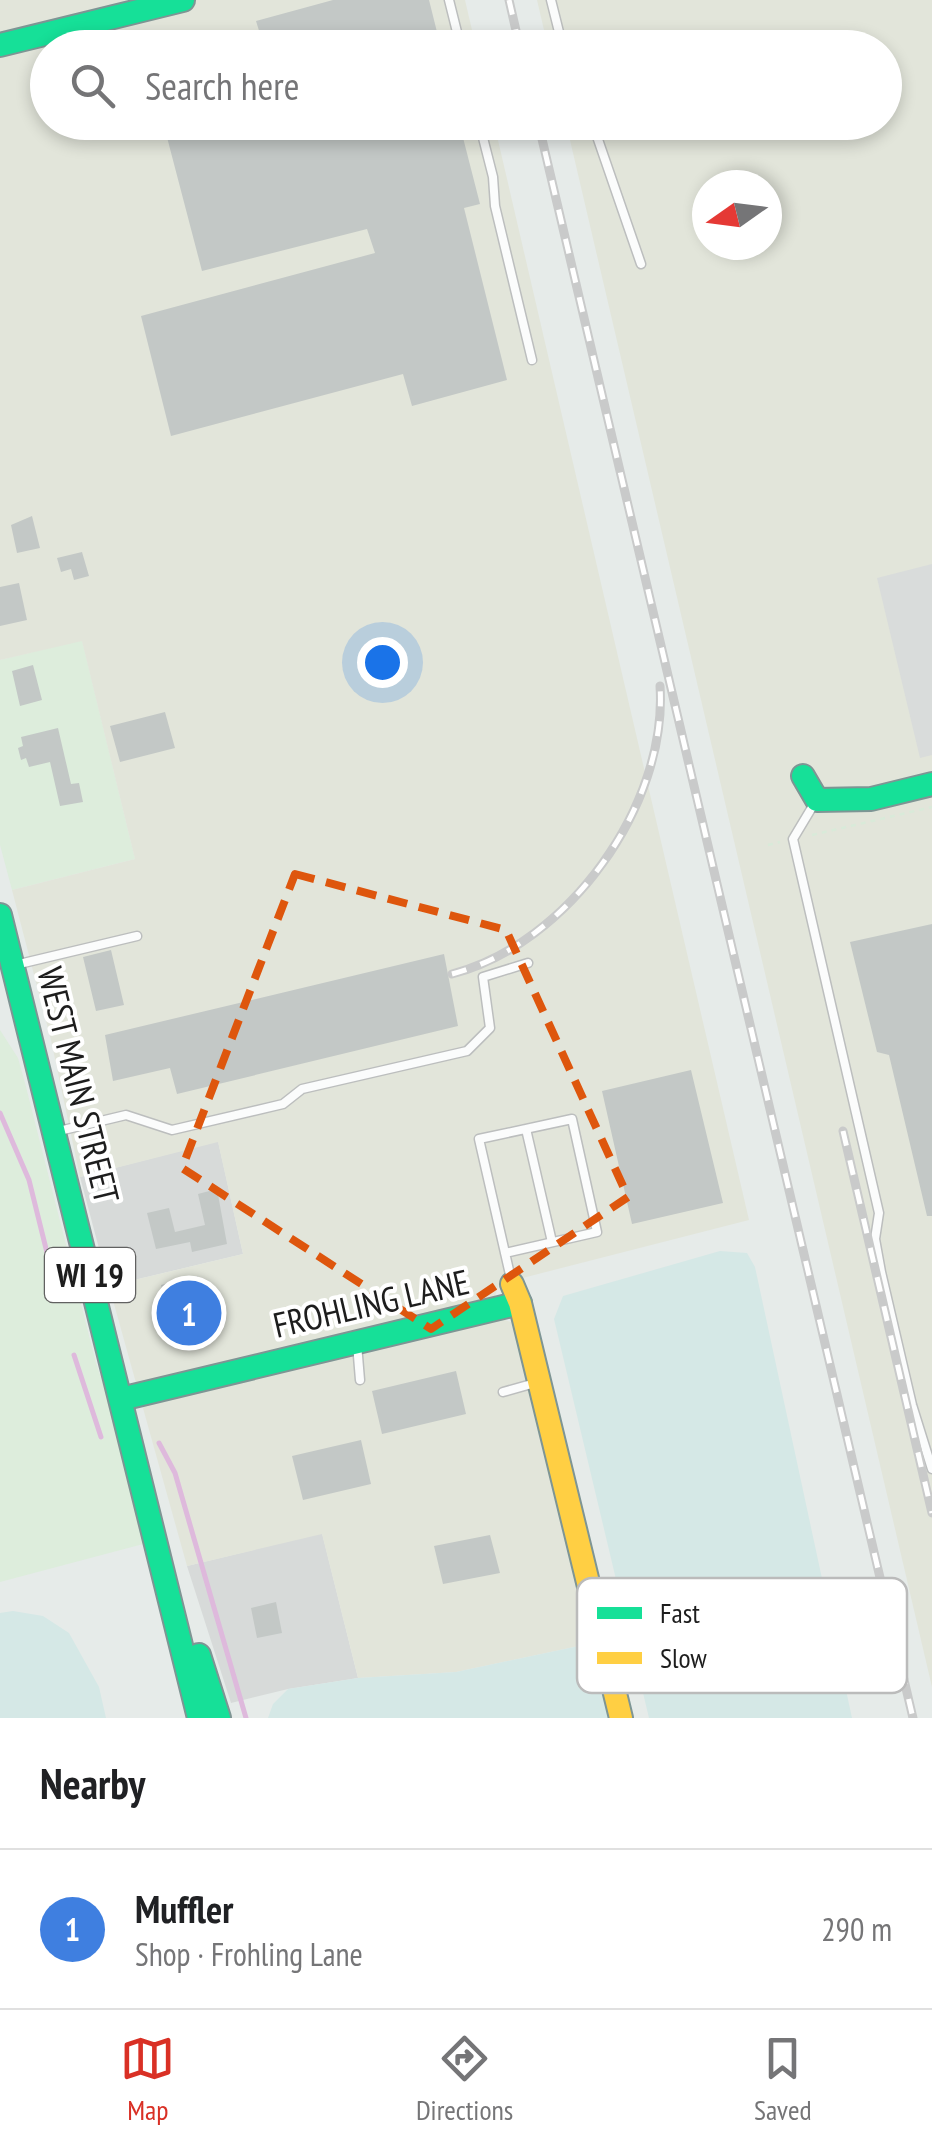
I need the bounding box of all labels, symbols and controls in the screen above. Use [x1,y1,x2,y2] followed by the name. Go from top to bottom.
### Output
[30,30,902,140] search box
[65,58,120,113] icon: search
[145,61,299,110] text: Search here
[692,170,782,260] north arrow
[357,637,408,688] your location
[27,962,131,1208] street label: WEST MAIN STREET
[45,1248,135,1302] road number: WI 19
[269,1258,473,1348] street label: FROHLING LANE
[156,1276,222,1350] pin: 1
[577,1578,907,1693] legend
[660,1594,700,1631] text: Fast
[660,1639,707,1676] text: Slow
[40,1756,145,1811] text: Nearby
[135,1884,233,1933] text: Muffler
[65,1908,80,1950] text: 1
[821,1908,892,1950] text: 290 m
[135,1933,363,1975] text: Shop · Frohling Lane
[120,2031,175,2128] tab: Map
[416,2031,513,2128] tab: Directions
[754,2031,812,2128] tab: Saved

